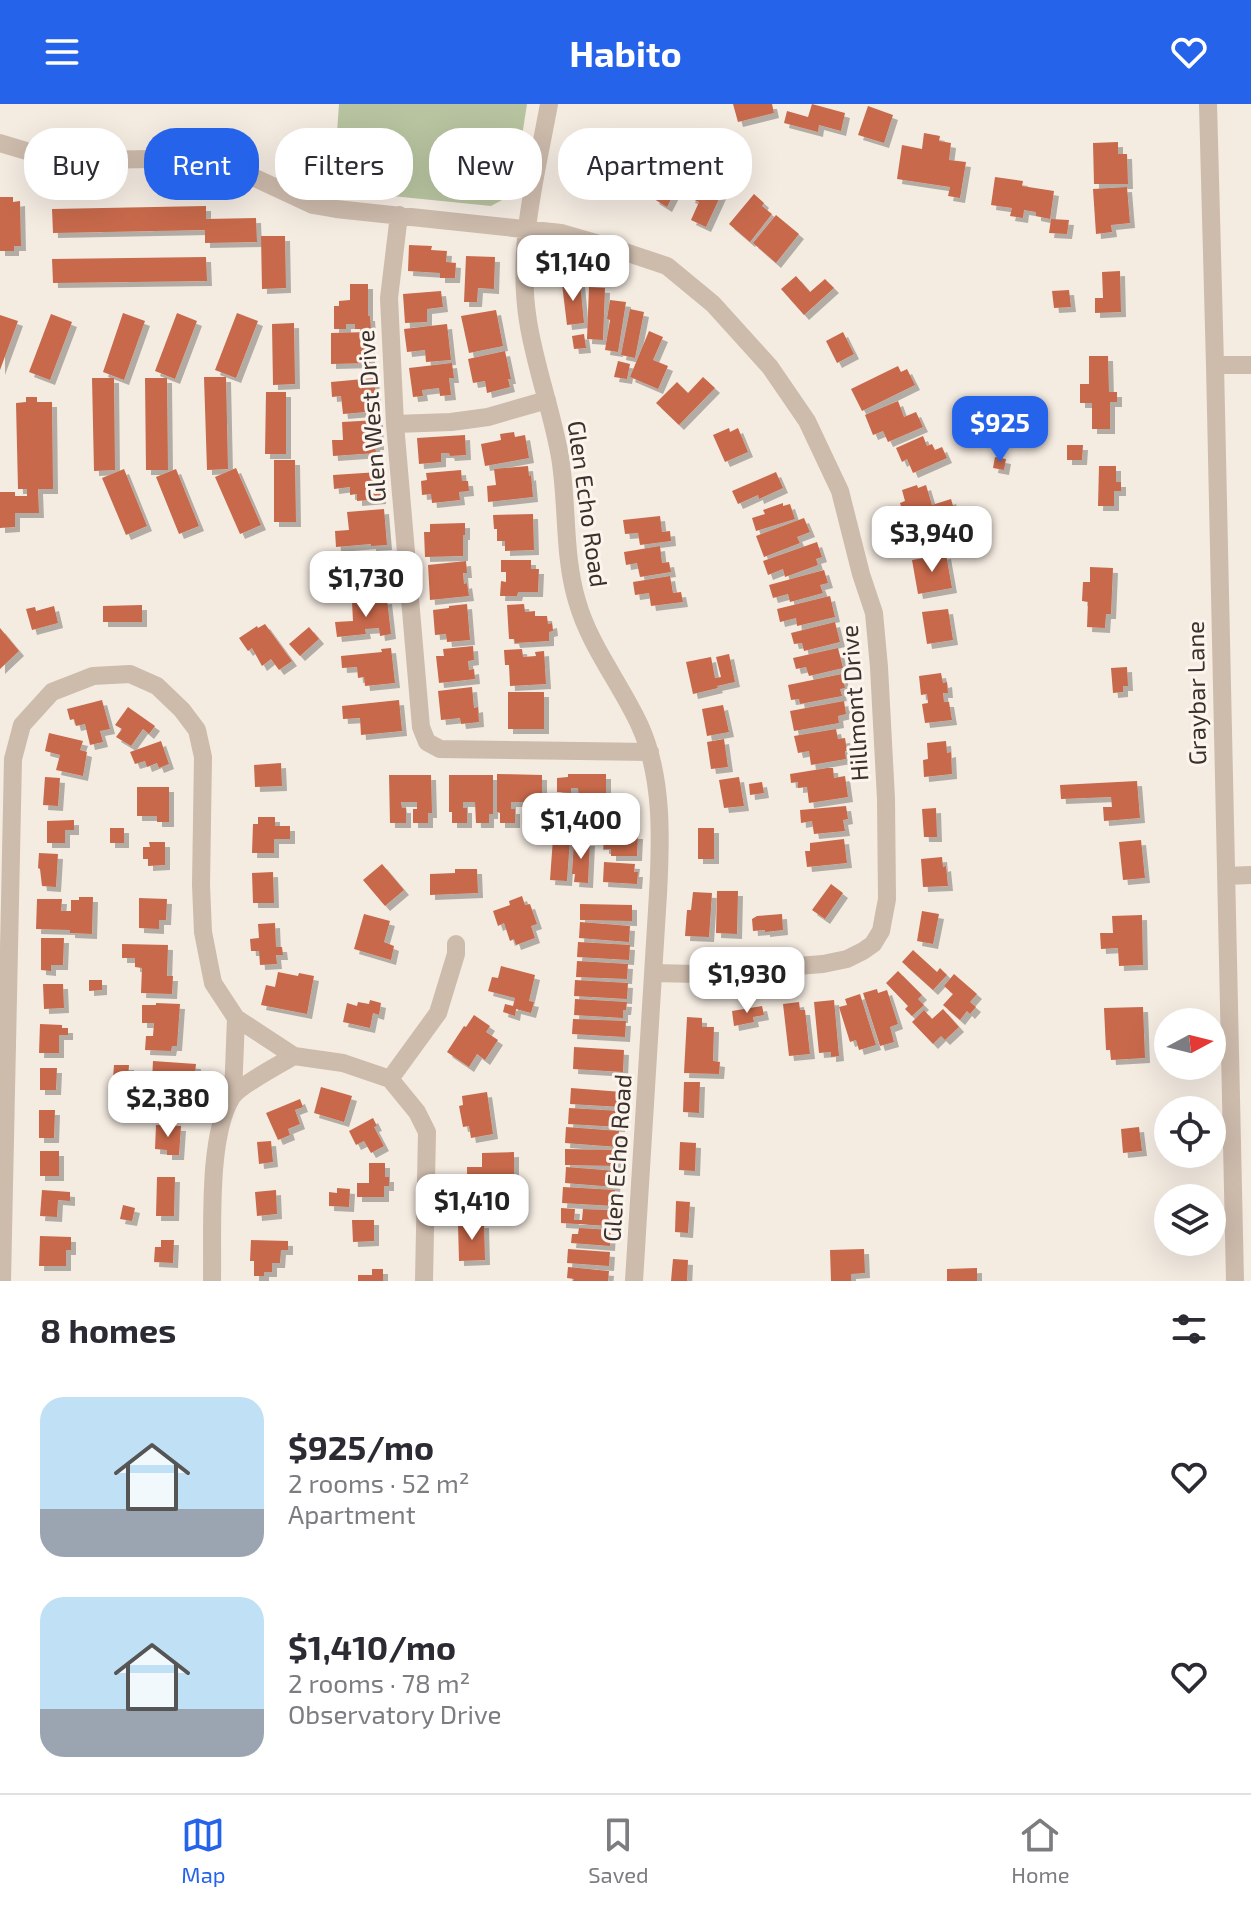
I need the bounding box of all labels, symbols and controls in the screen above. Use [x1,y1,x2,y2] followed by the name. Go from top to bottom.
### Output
[40,30,84,74] icon: menu
[1167,30,1211,74] icon: heart
[569,31,682,74] text: Habito
[24,128,128,200] chip: Buy
[144,128,259,200] chip: Rent
[275,128,413,200] chip: Filters
[429,128,542,200] chip: New
[558,128,752,200] chip: Apartment
[508,235,638,303] pin: $1,140
[535,245,611,276] text: $1,140
[350,329,391,503] street label: Glen West Drive
[953,396,1047,464] pin: $925
[970,406,1030,437] text: $925
[562,419,615,589] street label: Glen Echo Road
[867,506,997,574] pin: $3,940
[890,516,974,547] text: $3,940
[301,551,431,619] pin: $1,730
[328,561,404,592] text: $1,730
[1180,621,1211,765] street label: Graybar Lane
[834,624,873,782] street label: Hillmont Drive
[516,793,646,861] pin: $1,400
[540,803,622,834] text: $1,400
[682,947,812,1015] pin: $1,930
[707,957,787,988] text: $1,930
[1154,1008,1226,1080] north arrow
[1154,1008,1226,1256] map controls
[103,1071,233,1139] pin: $2,380
[596,1073,637,1243] street label: Glen Echo Road
[126,1081,210,1112] text: $2,380
[1154,1096,1226,1168] button: locate
[407,1174,537,1242] pin: $1,410
[434,1184,510,1215] text: $1,410
[1154,1184,1226,1256] button: layers
[1167,1307,1211,1351] icon: filters
[40,1309,176,1350] text: 8 homes
[288,1426,434,1467] text: $925/mo
[104,1429,200,1525] icon: home
[1167,1455,1211,1499] icon: heart
[288,1467,470,1498] text: 2 rooms · 52 m²
[288,1498,416,1529] text: Apartment
[288,1626,456,1667] text: $1,410/mo
[104,1629,200,1725] icon: home
[1167,1655,1211,1699] icon: heart
[288,1667,470,1698] text: 2 rooms · 78 m²
[288,1698,502,1729] text: Observatory Drive
[181,1813,226,1887] tab: Map
[588,1813,649,1887] tab: Saved
[1011,1813,1070,1887] tab: Home

